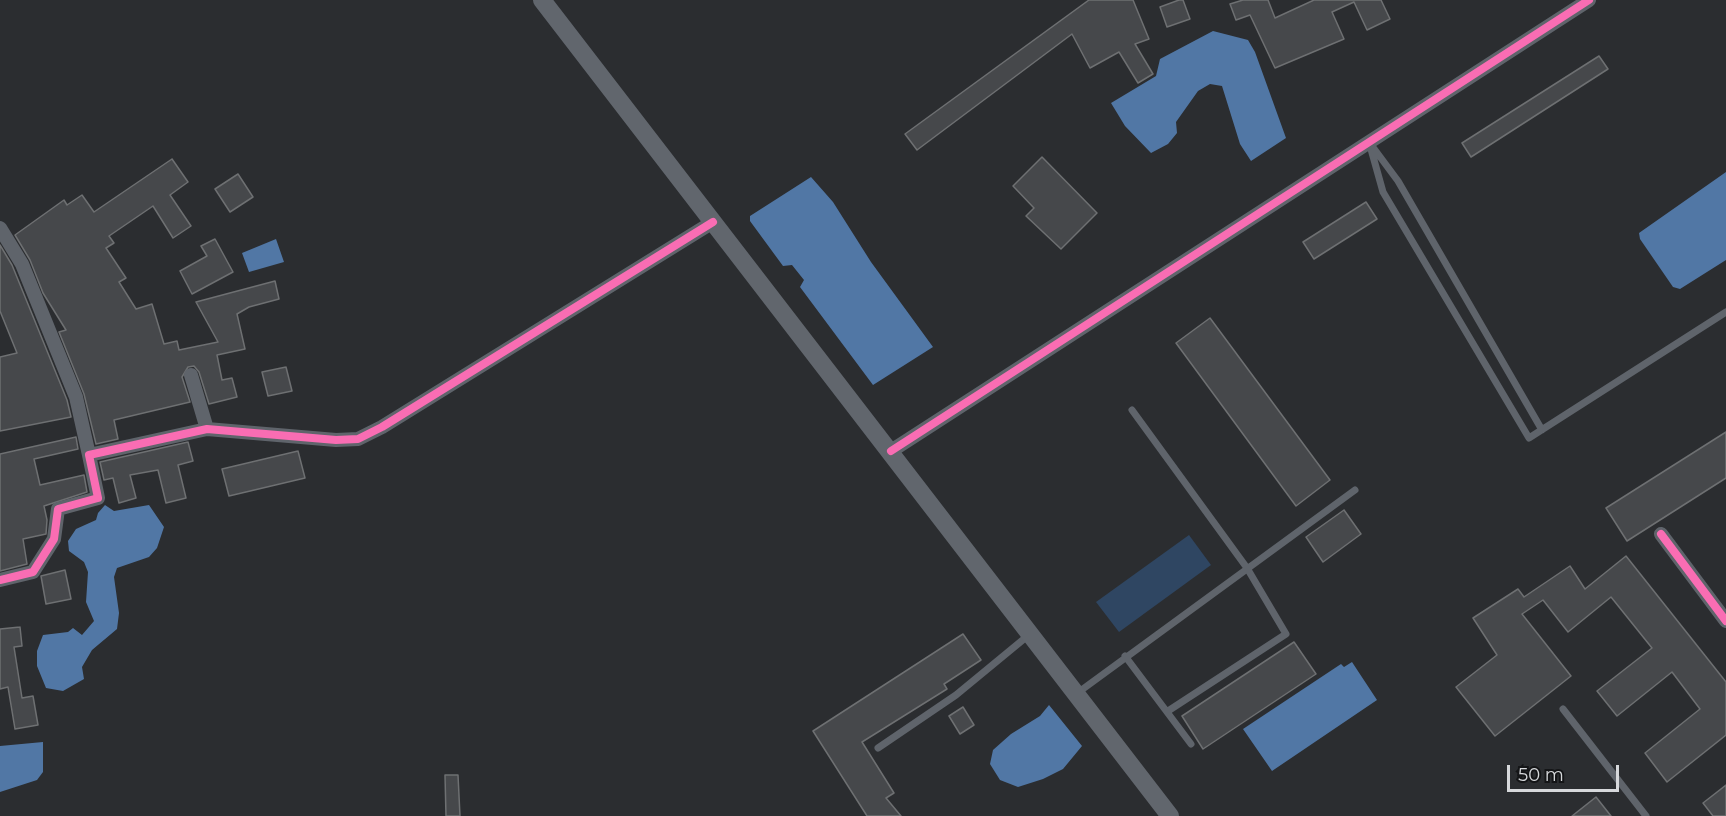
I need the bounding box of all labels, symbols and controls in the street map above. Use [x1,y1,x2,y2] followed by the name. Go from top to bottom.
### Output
[1510,753,1622,791] scale bar
[1518,764,1564,786] text: 50 m

